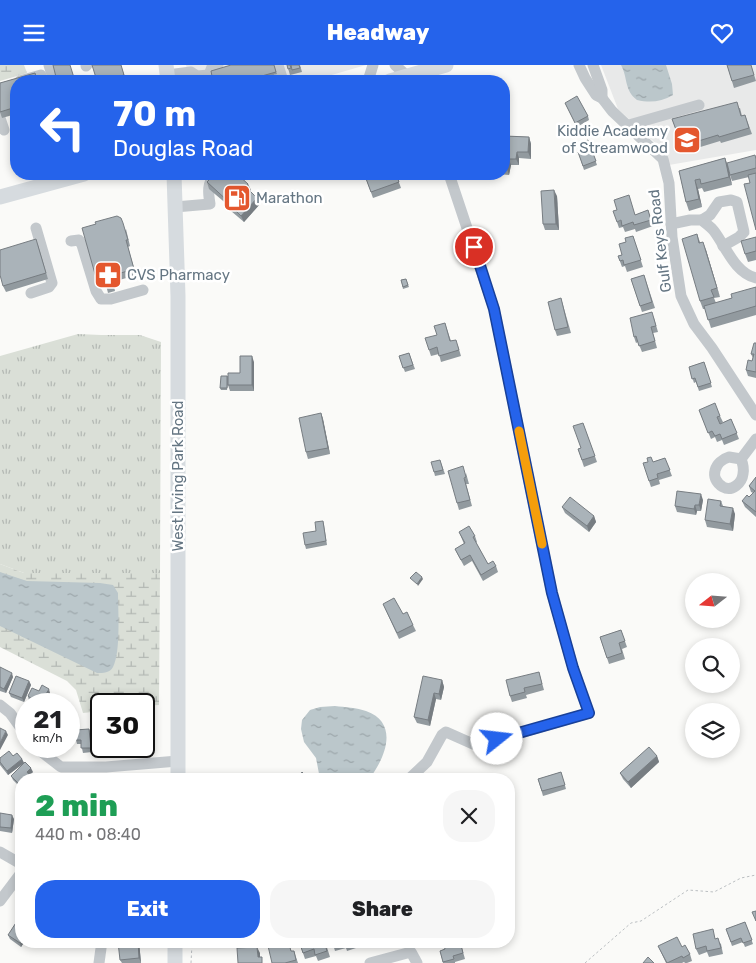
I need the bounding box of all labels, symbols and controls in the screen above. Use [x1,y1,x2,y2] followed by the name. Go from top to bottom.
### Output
[20,19,48,47] icon: menu
[327,19,429,46] text: Headway
[708,19,736,47] icon: heart
[113,93,196,135] text: 70 m
[30,95,95,160] icon: left
[557,122,668,157] place label: Kiddie Academy of Streamwood
[672,125,702,155] school or university icon: Kiddie Academy of Streamwood
[113,135,253,162] text: Douglas Road
[222,183,252,213] fuel station icon: Marathon
[645,188,675,294] street label: Gulf Keys Road
[256,189,323,207] place label: Marathon
[453,226,495,268] pin
[460,233,488,261] icon: arrive
[93,260,123,290] pharmacy icon: CVS Pharmacy
[127,266,230,284] place label: CVS Pharmacy
[169,400,187,552] street label: West Irving Park Road
[685,573,740,627] north arrow
[685,573,740,758] map controls
[685,638,740,693] button: search
[90,693,155,758] speed limit sign: 30
[685,703,740,758] button: layers
[33,705,62,734] text: 21
[470,712,522,764] position arrow
[33,731,62,745] text: km/h
[35,788,118,824] text: 2 min
[443,790,495,842] button: close
[35,825,141,844] text: 440 m · 08:40
[35,880,260,938] button: Exit
[270,880,495,938] button: Share

